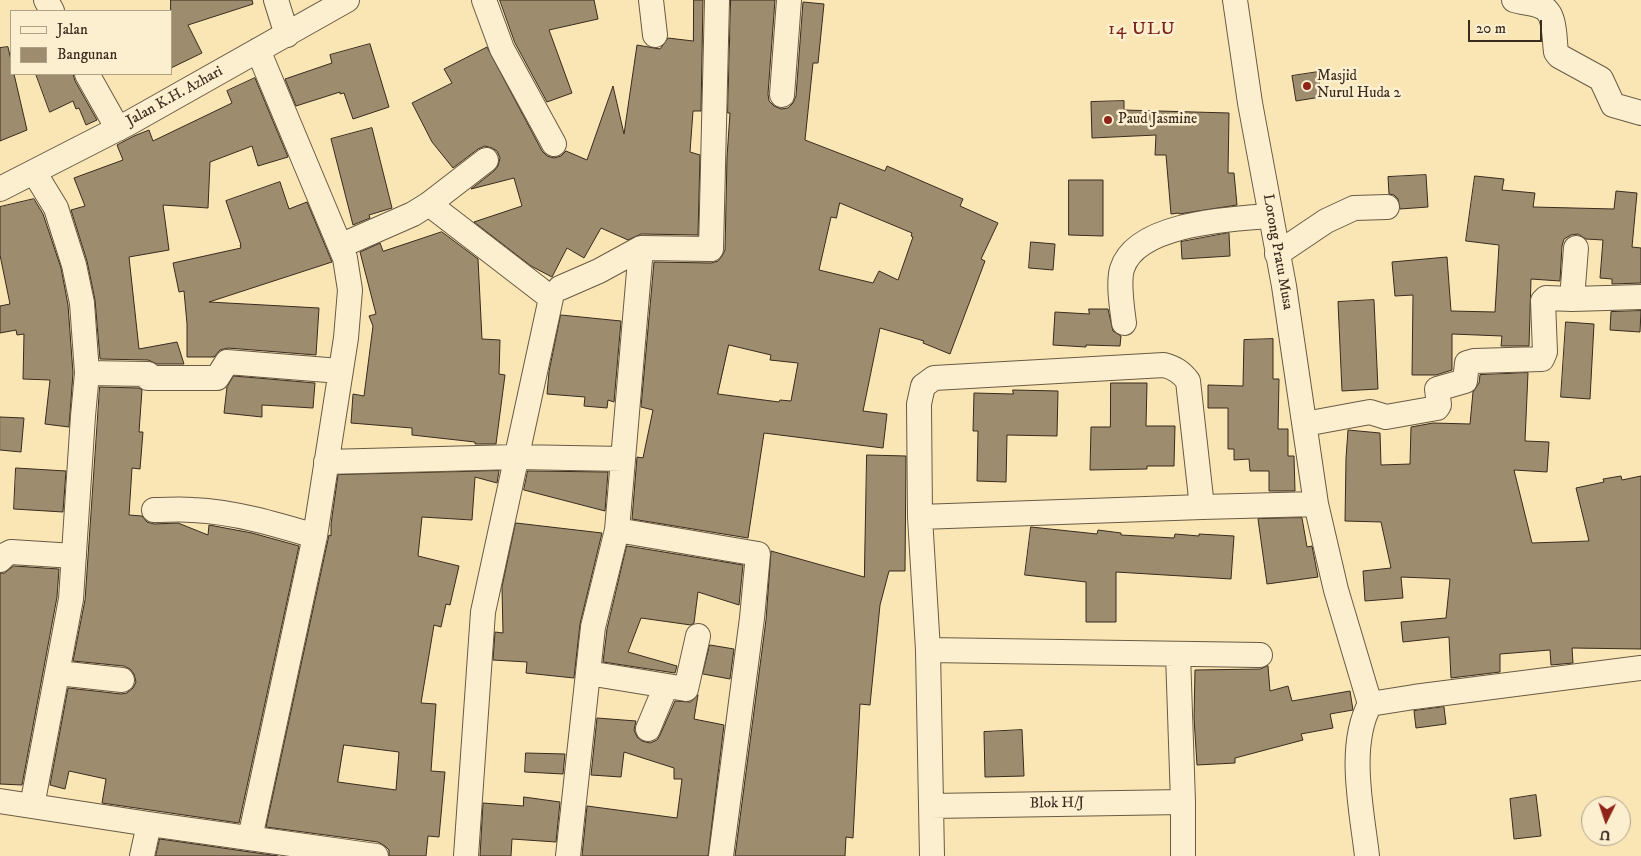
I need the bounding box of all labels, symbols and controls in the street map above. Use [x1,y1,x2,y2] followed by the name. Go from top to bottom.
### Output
[10,10,172,75] legend
[1471,10,1545,42] scale bar
[1108,19,1176,41] district label: 14 ULU
[1476,19,1506,38] text: 20 m
[57,20,88,39] text: Jalan
[57,45,117,64] text: Bangunan
[124,63,226,131] street label: Jalan K.H. Azhari
[1317,68,1401,103] place label: Masjid Nurul Huda 2
[1301,80,1313,92] marker: Masjid Nurul Huda 2
[1118,111,1197,129] place label: Paud Jasmine
[1102,114,1114,126] marker: Paud Jasmine
[1258,193,1296,311] street label: Lorong Pratu Musa
[1030,795,1084,813] street label: Blok H/J
[1581,796,1631,846] north arrow
[1599,826,1611,844] text: U

